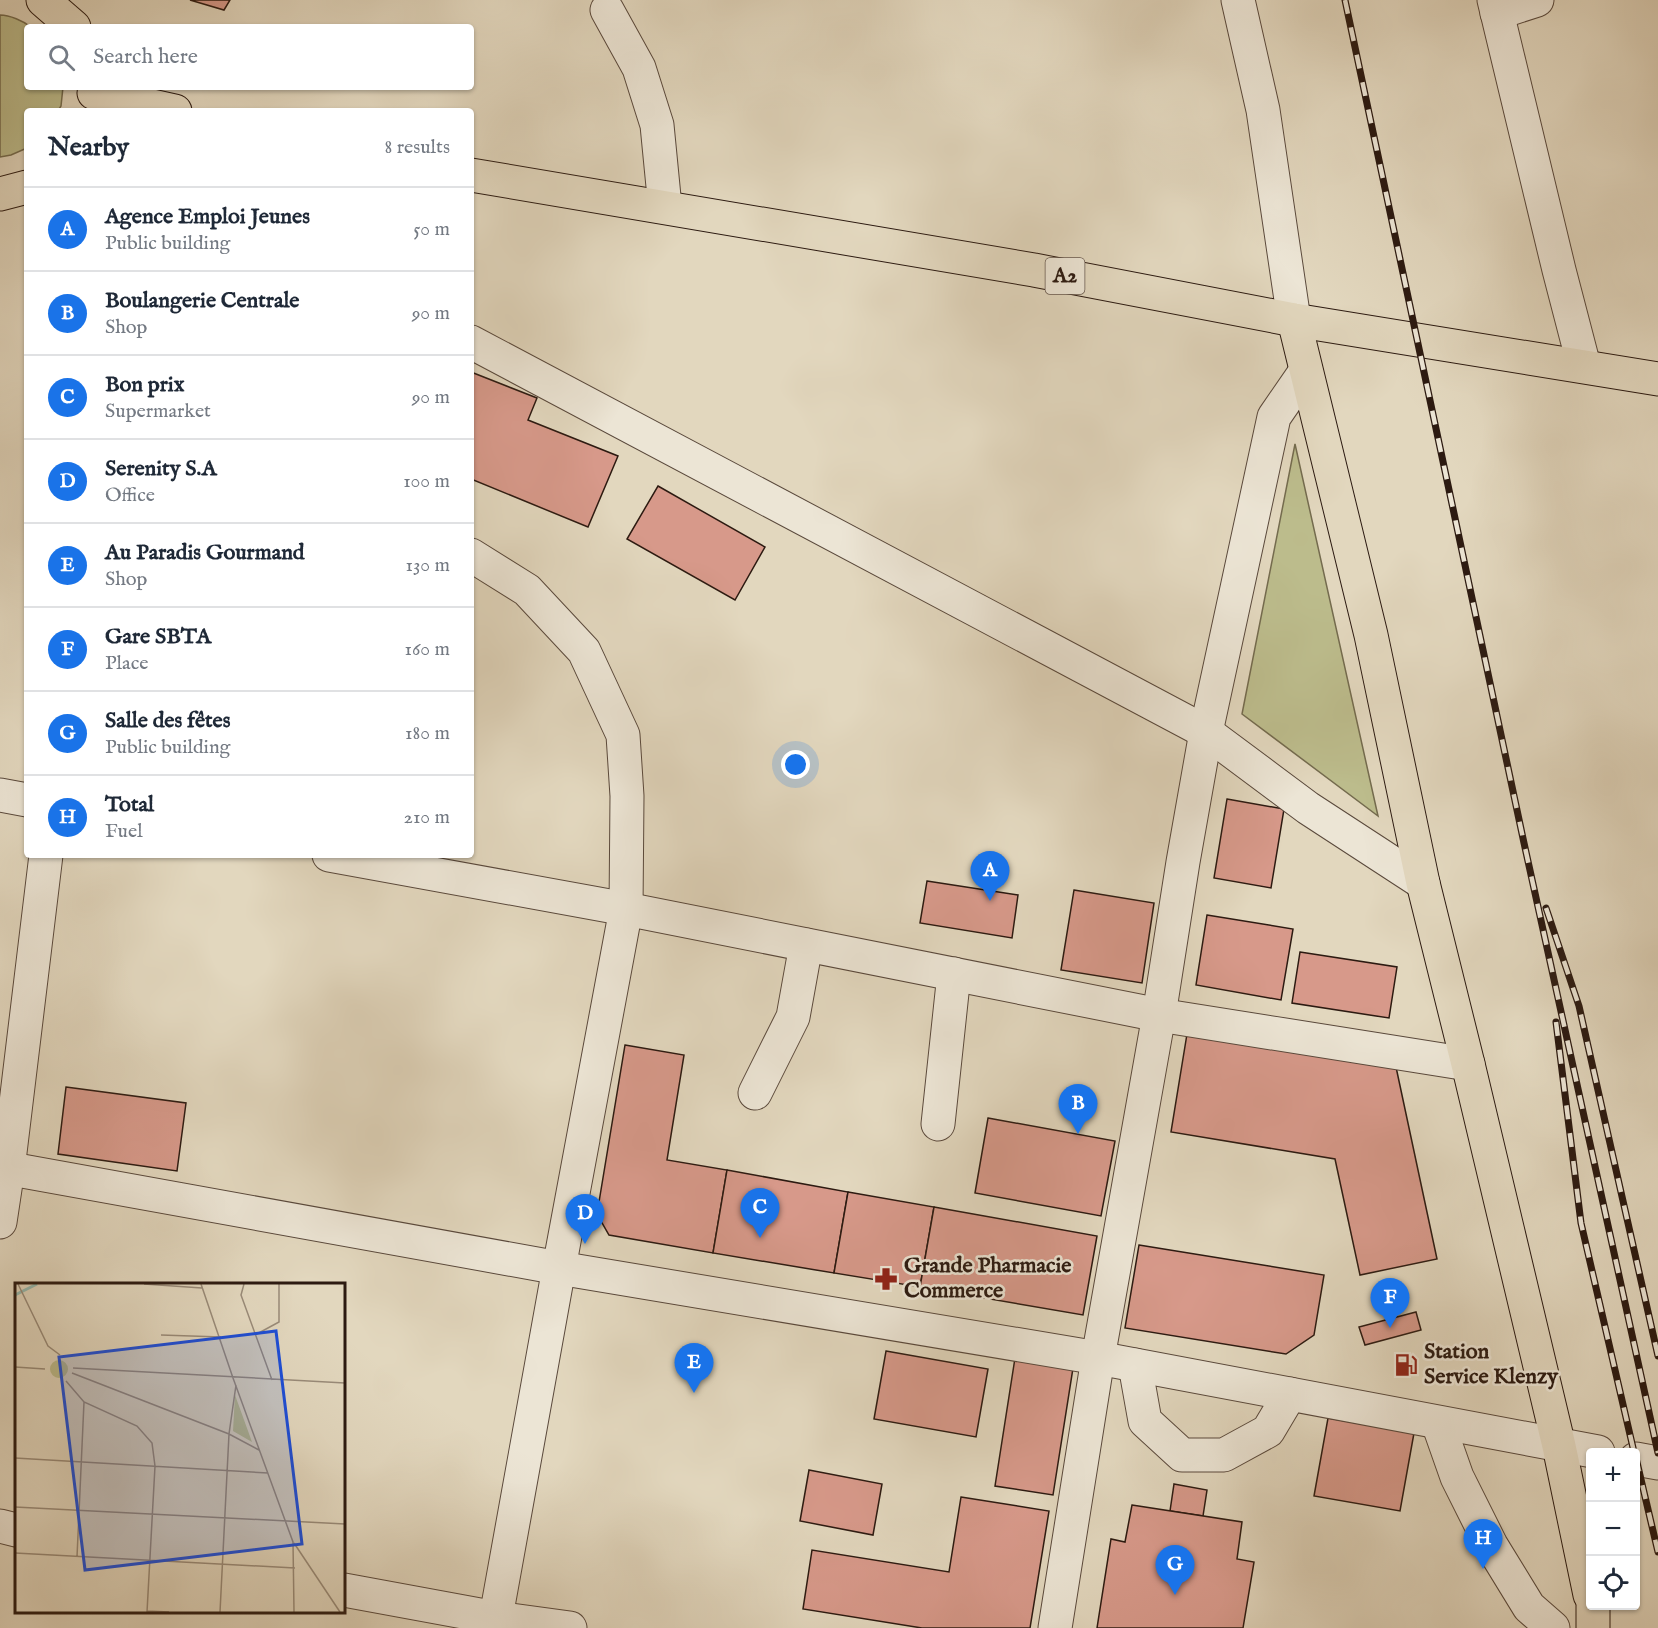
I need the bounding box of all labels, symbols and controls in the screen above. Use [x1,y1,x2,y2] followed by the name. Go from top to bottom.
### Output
[24,24,474,90] search box
[45,41,78,74] icon: search
[93,43,198,71] text: Search here
[48,131,129,164] text: Nearby
[384,135,450,160] text: 8 results
[105,203,310,231] text: Agence Emploi Jeunes
[61,217,74,242] text: A
[413,217,450,242] text: 50 m
[105,231,230,256] text: Public building
[1046,258,1084,294] road number: A2
[105,287,299,315] text: Boulangerie Centrale
[61,301,74,326] text: B
[412,301,450,326] text: 90 m
[105,315,147,340] text: Shop
[105,371,184,399] text: Bon prix
[60,385,75,410] text: C
[412,385,450,410] text: 90 m
[105,399,211,424] text: Supermarket
[105,455,217,483] text: Serenity S.A
[59,469,76,494] text: D
[403,469,450,494] text: 100 m
[105,483,155,508] text: Office
[105,539,305,567] text: Au Paradis Gourmand
[61,553,74,578] text: E
[405,553,450,578] text: 130 m
[105,567,147,592] text: Shop
[105,623,211,651] text: Gare SBTA
[61,637,74,662] text: F
[404,637,450,662] text: 160 m
[105,651,148,676] text: Place
[105,707,230,735] text: Salle des fêtes
[60,721,75,746] text: G
[405,721,450,746] text: 180 m
[105,735,230,760] text: Public building
[781,750,810,779] your location
[105,791,154,819] text: Total
[59,805,76,830] text: H
[404,805,450,830] text: 210 m
[105,819,143,844] text: Fuel
[970,852,1010,901] pin: A
[1058,1084,1098,1134] pin: B
[740,1188,780,1238] pin: C
[566,1194,604,1244] pin: D
[904,1252,1071,1305] place label: Grande Pharmacie Commerce
[873,1266,899,1292] pharmacy icon: Grande Pharmacie Commerce
[1370,1278,1410,1328] pin: F
[15,1283,345,1613] inset map
[1424,1338,1559,1391] place label: Station Service Klenzy
[674,1344,714,1393] pin: E
[1393,1352,1419,1378] fuel station icon: Station Service Klenzy
[1586,1448,1640,1610] map controls
[1586,1448,1640,1502] button: +
[1586,1502,1640,1556] button: −
[1464,1520,1502,1569] pin: H
[1156,1546,1194,1595] pin: G
[1586,1556,1640,1610] button: locate

